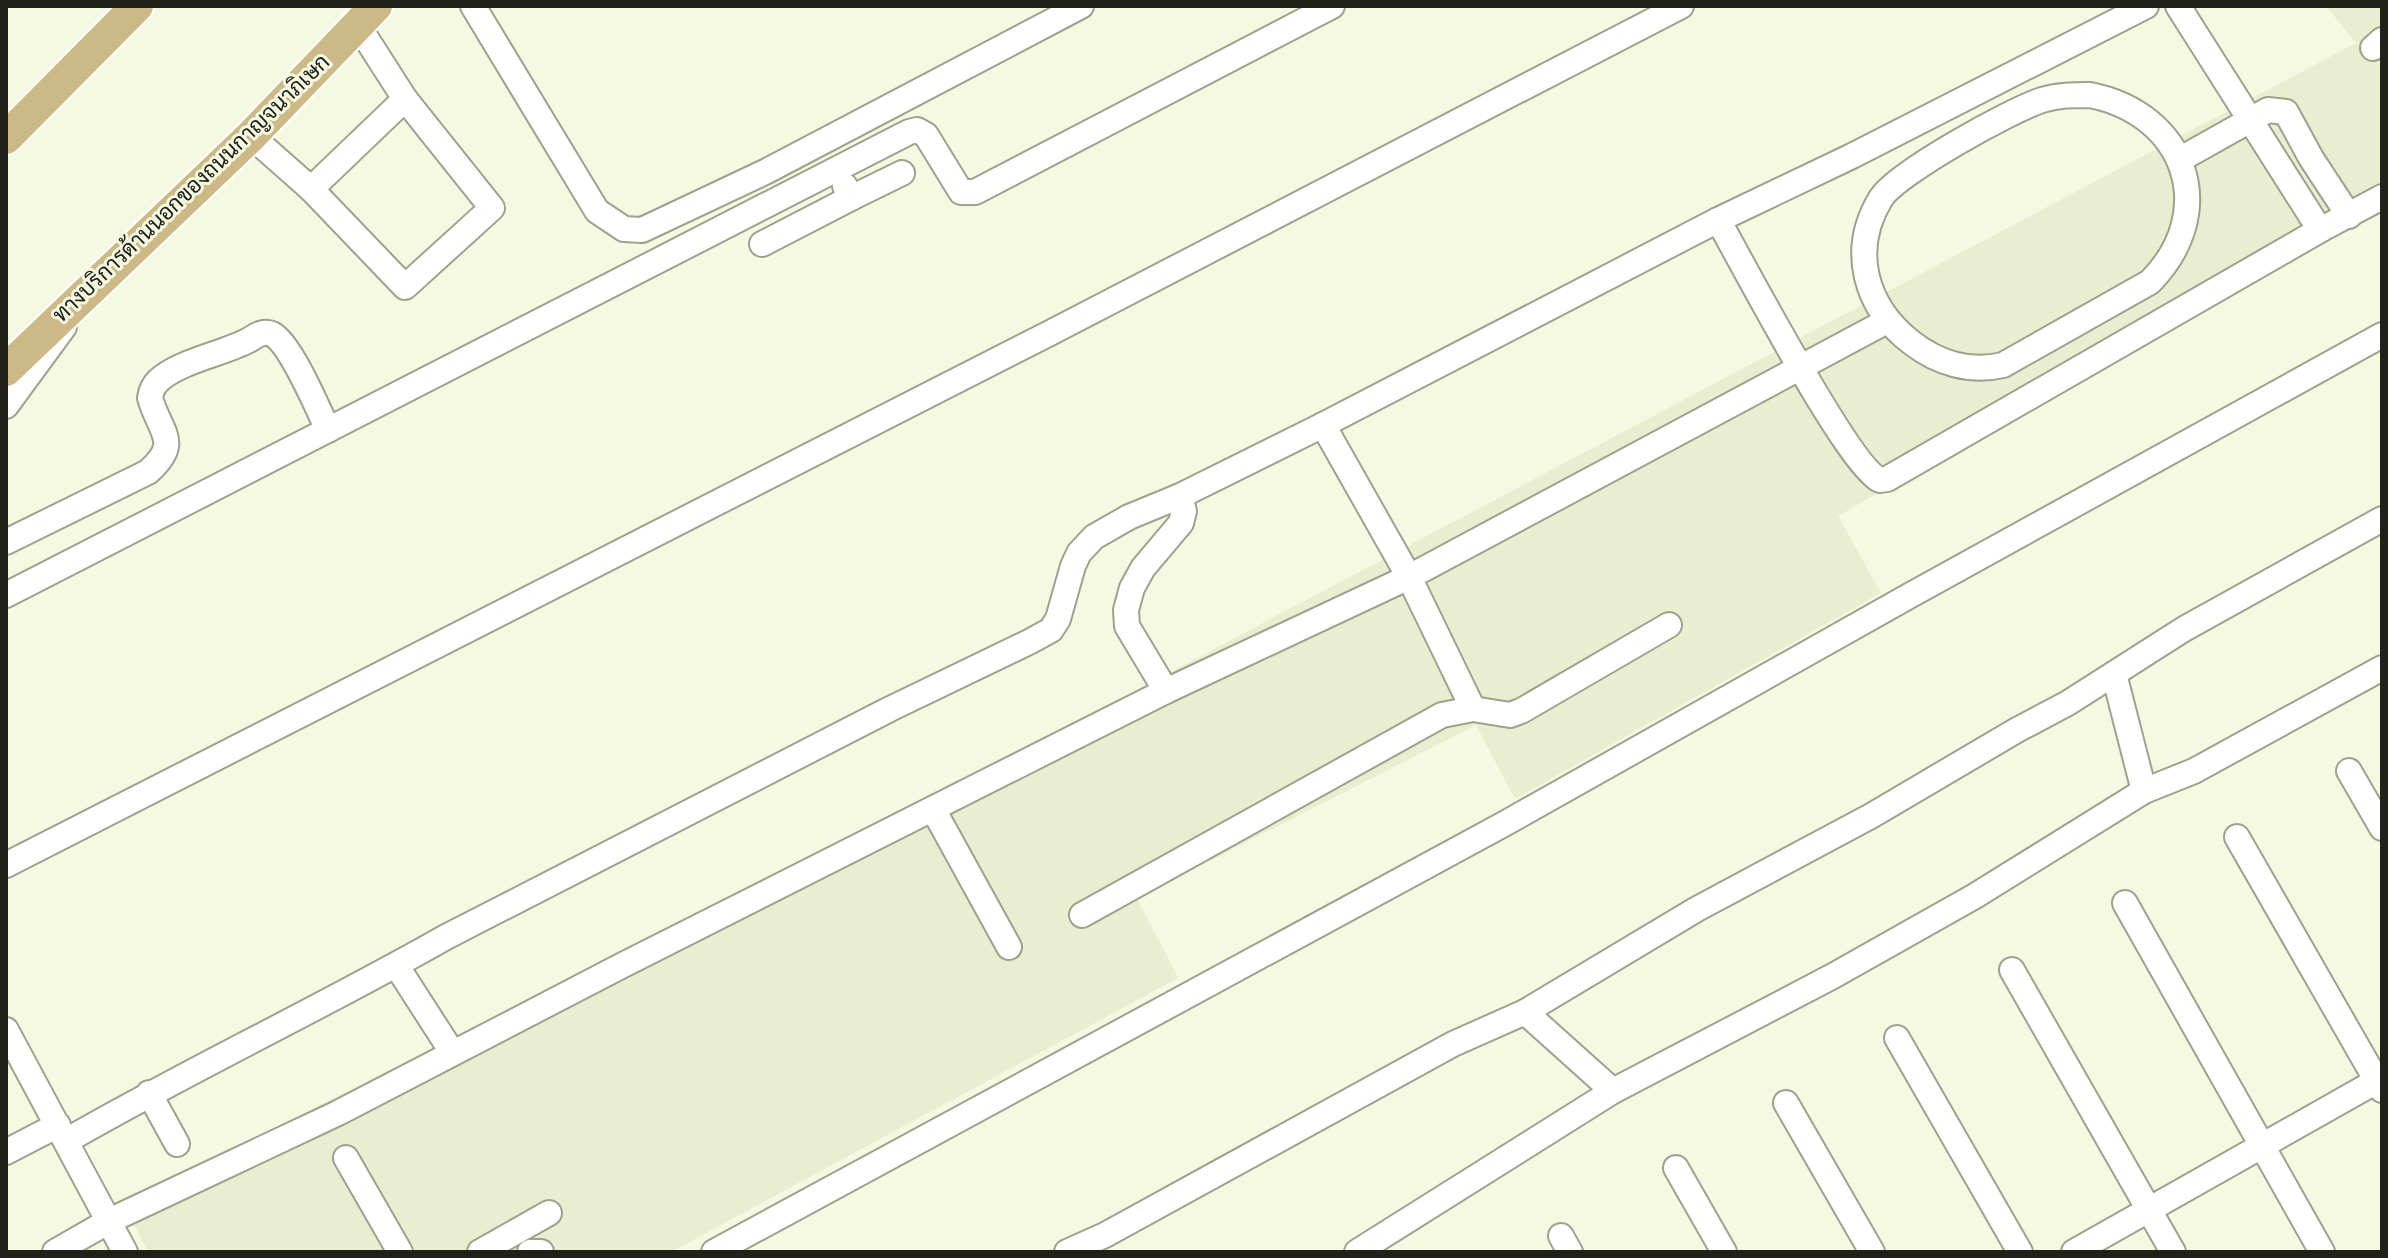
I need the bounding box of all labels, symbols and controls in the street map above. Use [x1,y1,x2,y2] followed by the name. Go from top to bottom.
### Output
[46,47,336,329] street label: ทางบริการด้านนอกของถนนกาญจนาภิเษก

